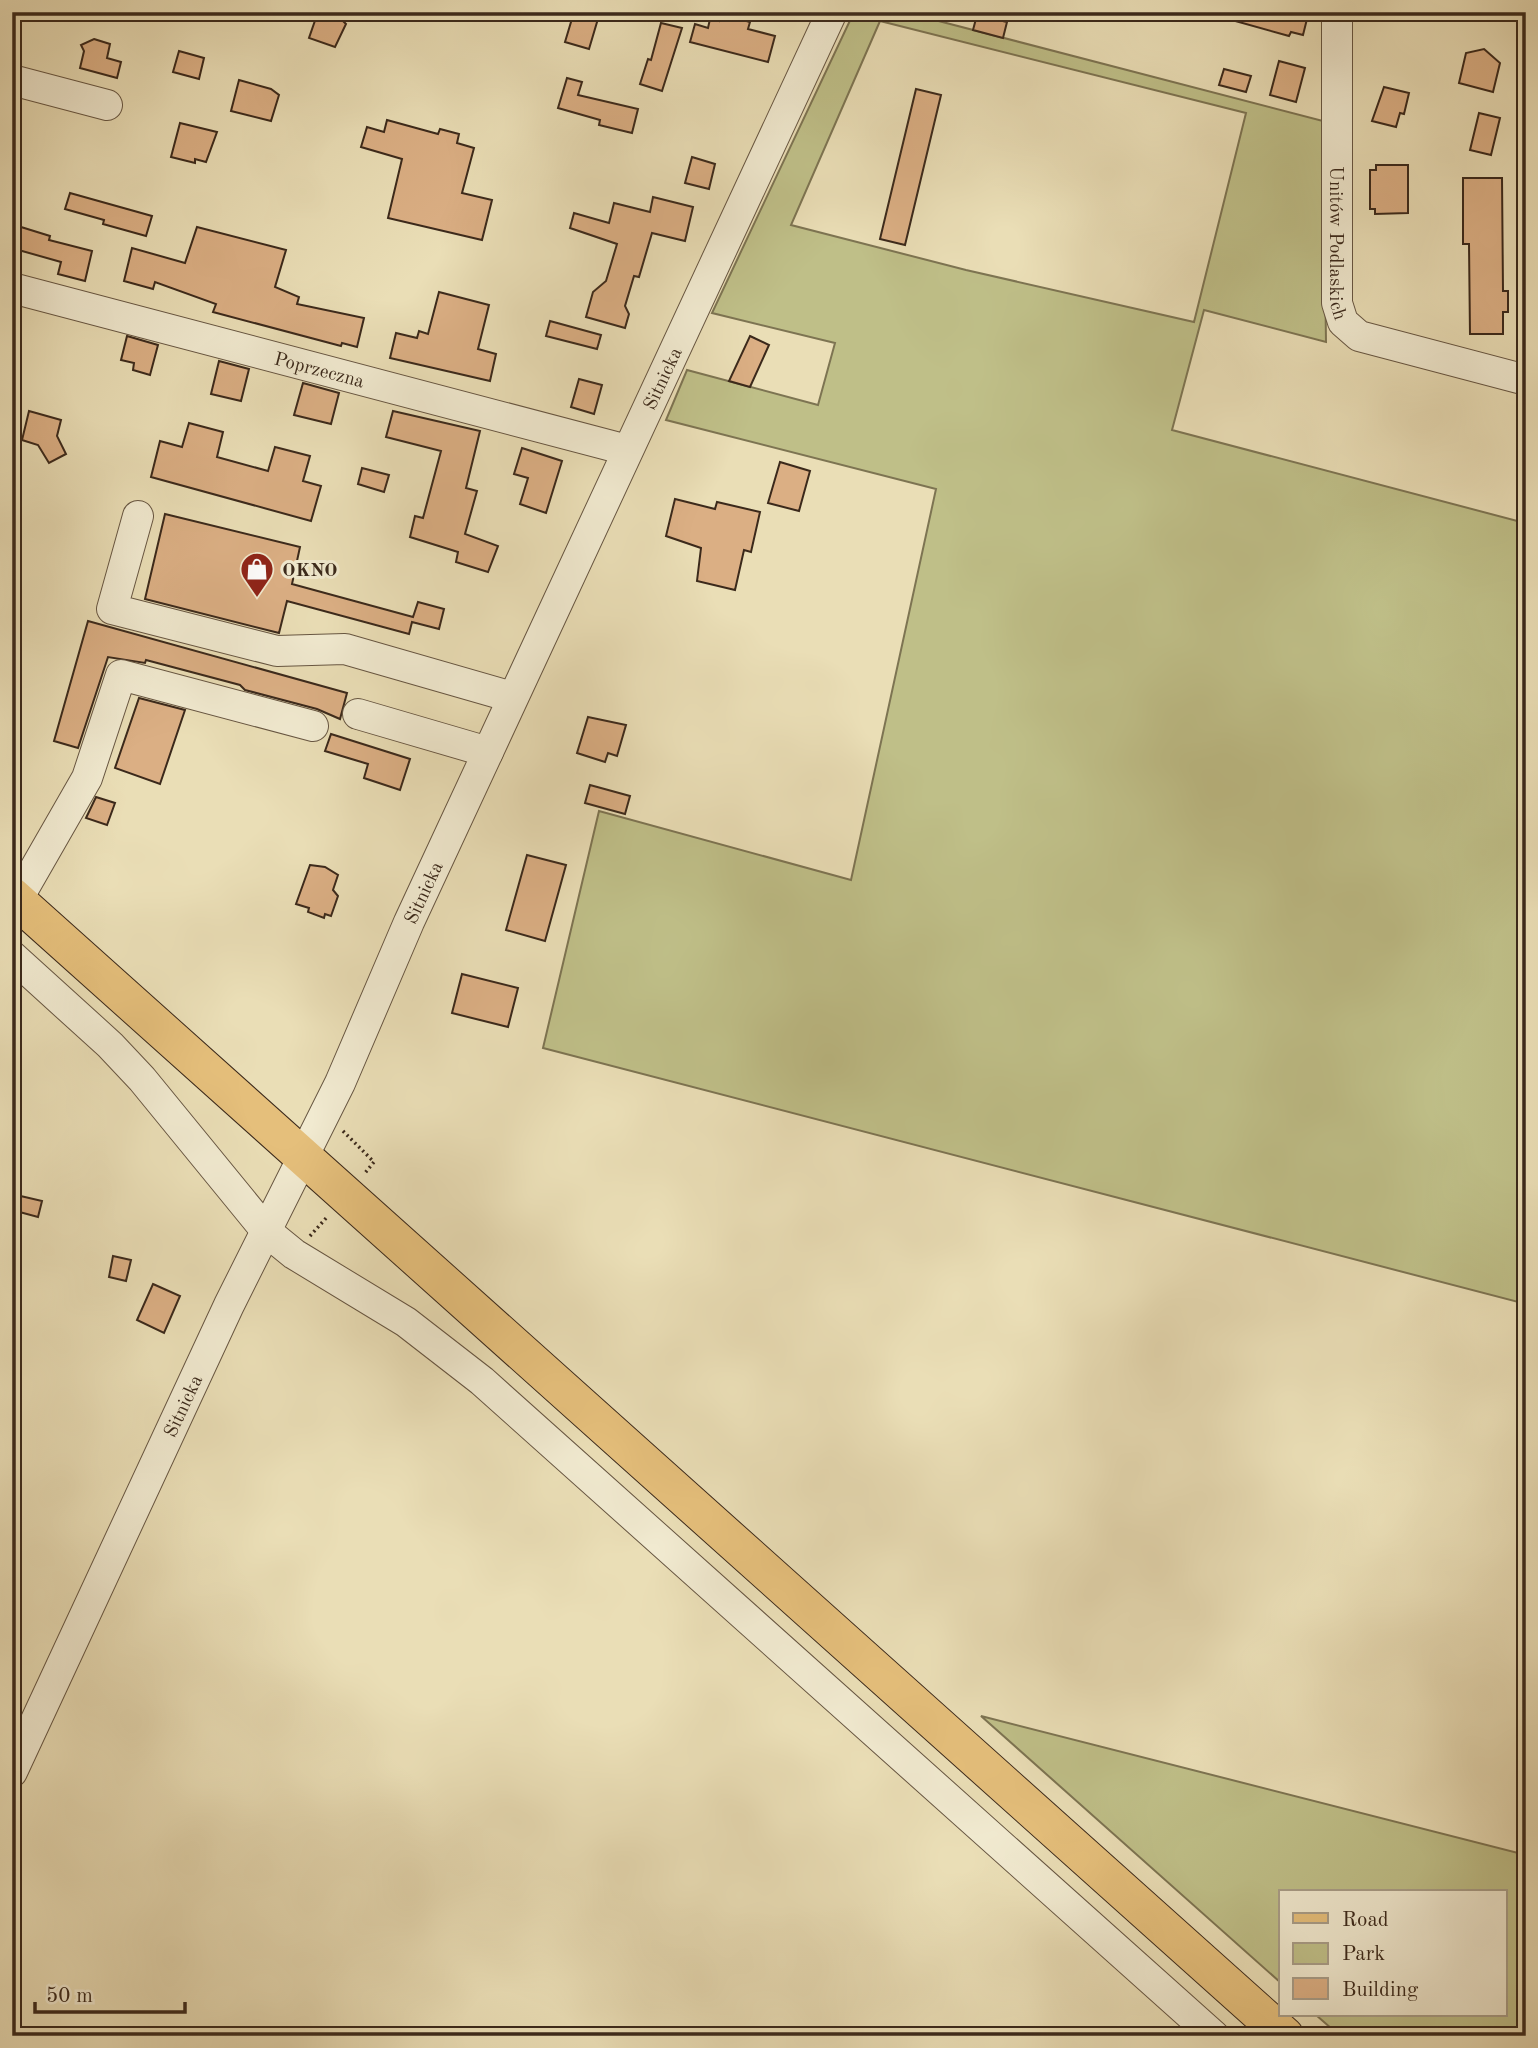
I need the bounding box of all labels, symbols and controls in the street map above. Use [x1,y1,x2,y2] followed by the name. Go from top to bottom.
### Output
[1325,166,1349,323] street label: Unitów Podlaskich
[641,345,687,413] street label: Sitnicka
[272,350,367,393] street label: Poprzeczna
[238,550,276,599] shop icon: OKNO
[282,562,338,581] place label: OKNO
[402,859,448,928] street label: Sitnicka
[162,1372,207,1441] street label: Sitnicka
[1279,1890,1506,2016] legend
[1342,1910,1389,1931] text: Road
[1342,1944,1385,1965] text: Park
[35,1971,186,2015] scale bar
[1342,1980,1419,2001] text: Building
[46,1986,93,2007] text: 50 m

